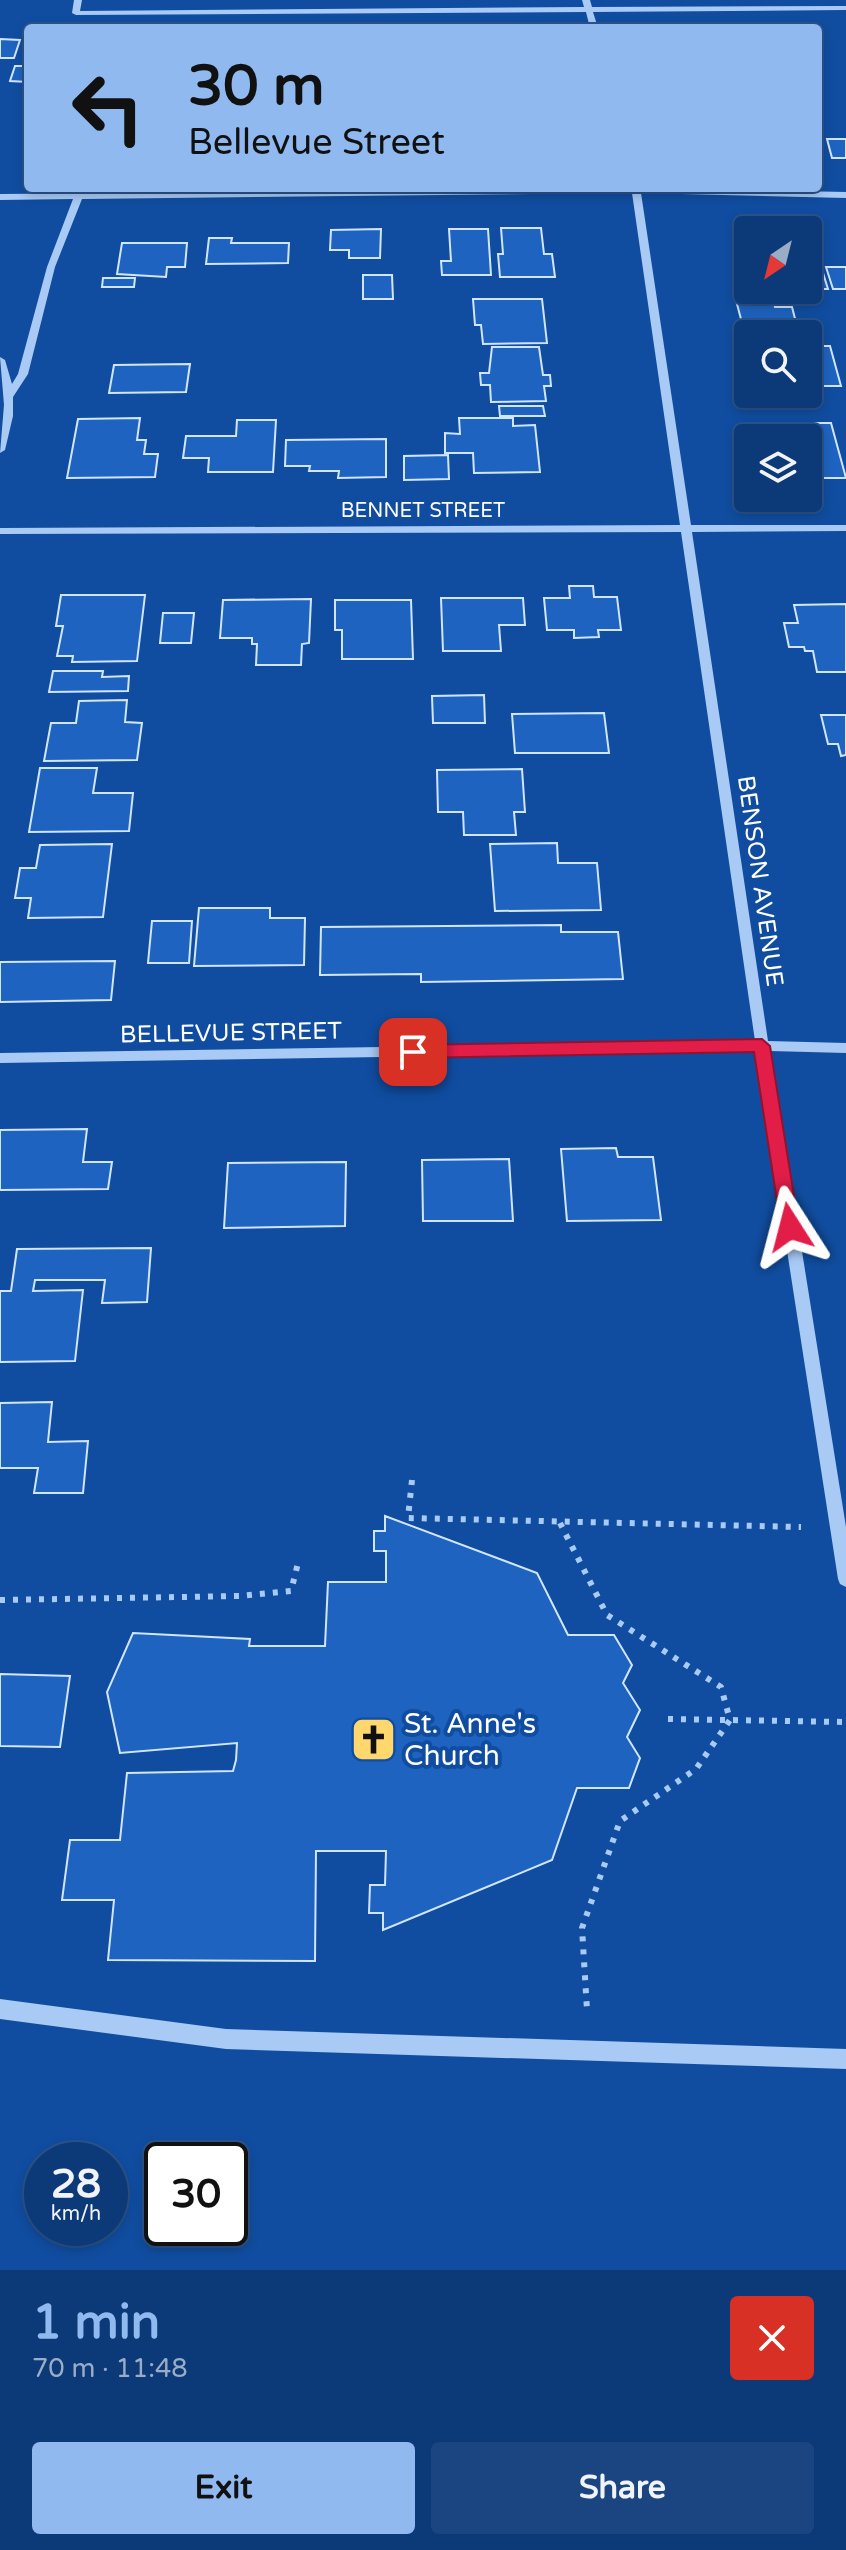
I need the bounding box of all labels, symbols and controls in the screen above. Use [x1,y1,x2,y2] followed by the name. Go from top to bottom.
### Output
[188,53,324,120] text: 30 m
[56,56,160,160] icon: left
[188,121,445,164] text: Bellevue Street
[734,216,822,304] north arrow
[734,216,822,512] map controls
[734,320,822,408] button: search
[734,424,822,512] button: layers
[341,499,505,523] street label: BENNET STREET
[731,774,789,988] street label: BENSON AVENUE
[120,1017,343,1049] street label: BELLEVUE STREET
[379,1018,447,1086] pin
[391,1030,435,1074] icon: arrive
[748,1185,832,1269] position arrow
[404,1707,536,1773] place label: St. Anne's Church
[349,1716,397,1764] church icon: St. Anne's Church
[144,2142,248,2246] speed limit sign: 30
[51,2160,101,2208] text: 28
[51,2202,101,2226] text: km/h
[32,2294,160,2352] text: 1 min
[730,2296,814,2380] button: close
[32,2353,188,2384] text: 70 m · 11:48
[32,2442,415,2534] button: Exit
[431,2442,814,2534] button: Share

